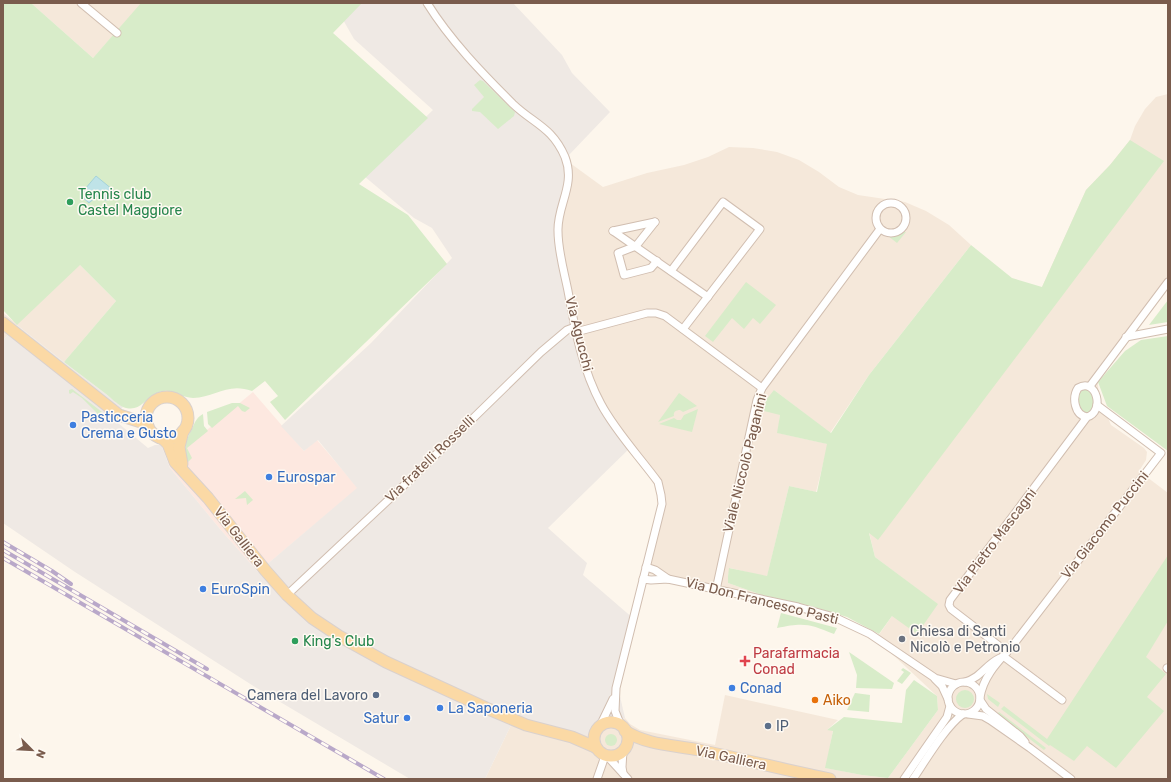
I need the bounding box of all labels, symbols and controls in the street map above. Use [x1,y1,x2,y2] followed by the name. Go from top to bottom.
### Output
[78,186,182,219] place label: Tennis club Castel Maggiore
[65,197,75,207] marker: Tennis club Castel Maggiore
[561,295,597,373] street label: Via Agucchi
[719,392,771,534] street label: Viale Niccolò Paganini
[81,409,177,442] place label: Pasticceria Crema e Gusto
[382,412,478,506] street label: Via fratelli Rosselli
[68,420,78,430] marker: Pasticceria Crema e Gusto
[1058,468,1152,582] street label: Via Giacomo Puccini
[277,469,336,486] place label: Eurospar
[264,472,274,482] marker: Eurospar
[950,485,1040,597] street label: Via Pietro Mascagni
[210,503,268,571] street label: Via Galliera
[684,574,840,628] street label: Via Don Francesco Pasti
[211,581,270,598] place label: EuroSpin
[198,584,208,594] marker: EuroSpin
[910,623,1020,656] place label: Chiesa di Santi Nicolò e Petronio
[303,633,374,650] place label: King's Club
[897,634,907,644] marker: Chiesa di Santi Nicolò e Petronio
[290,636,300,646] marker: King's Club
[753,645,840,678] place label: Parafarmacia Conad
[740,656,750,666] marker: Parafarmacia Conad
[740,680,782,697] place label: Conad
[727,683,737,693] marker: Conad
[247,687,368,704] place label: Camera del Lavoro
[371,690,381,700] marker: Camera del Lavoro
[823,692,851,709] place label: Aiko
[810,695,820,705] marker: Aiko
[448,700,533,717] place label: La Saponeria
[435,703,445,713] marker: La Saponeria
[363,710,400,727] place label: Satur
[402,713,412,723] marker: Satur
[776,718,789,735] place label: IP
[763,721,773,731] marker: IP
[12,730,52,770] north arrow
[694,742,768,774] street label: Via Galliera
[33,748,48,760] text: N

